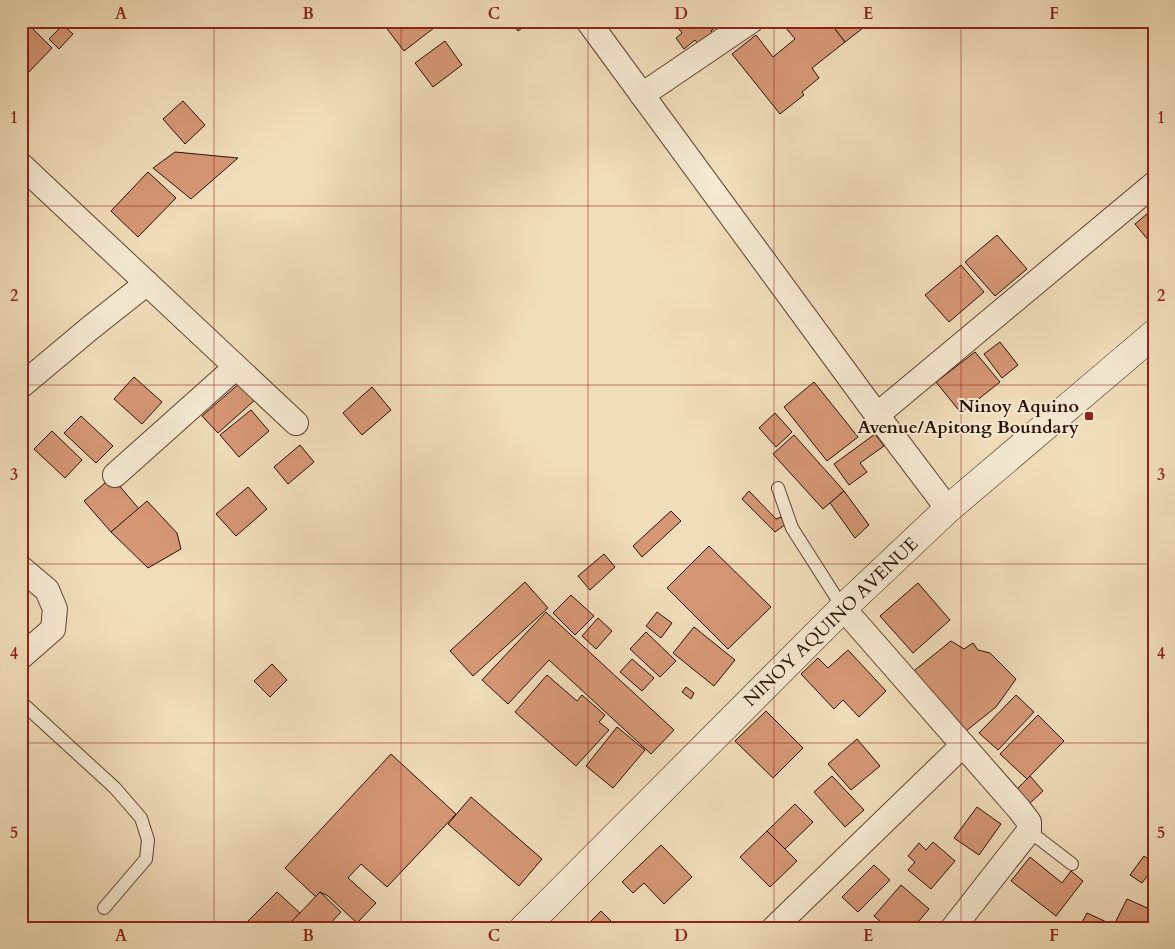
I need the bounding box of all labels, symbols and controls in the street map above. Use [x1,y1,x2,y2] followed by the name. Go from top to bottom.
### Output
[115,3,127,25] text: A
[302,3,314,25] text: B
[488,3,500,25] text: C
[674,3,688,25] text: D
[863,3,873,25] text: E
[1049,3,1059,25] text: F
[10,107,18,129] text: 1
[1157,107,1165,129] text: 1
[10,285,18,307] text: 2
[1157,285,1165,307] text: 2
[858,394,1080,440] place label: Ninoy Aquino Avenue/Apitong Boundary
[1083,410,1095,422] marker: Ninoy Aquino Avenue/Apitong Boundary
[10,464,18,486] text: 3
[1157,464,1165,486] text: 3
[738,532,924,712] street label: NINOY AQUINO AVENUE
[10,643,18,665] text: 4
[1157,643,1165,665] text: 4
[10,822,18,844] text: 5
[1157,822,1165,844] text: 5
[115,925,127,947] text: A
[302,925,314,947] text: B
[488,925,500,947] text: C
[674,925,688,947] text: D
[863,925,873,947] text: E
[1049,925,1059,947] text: F

